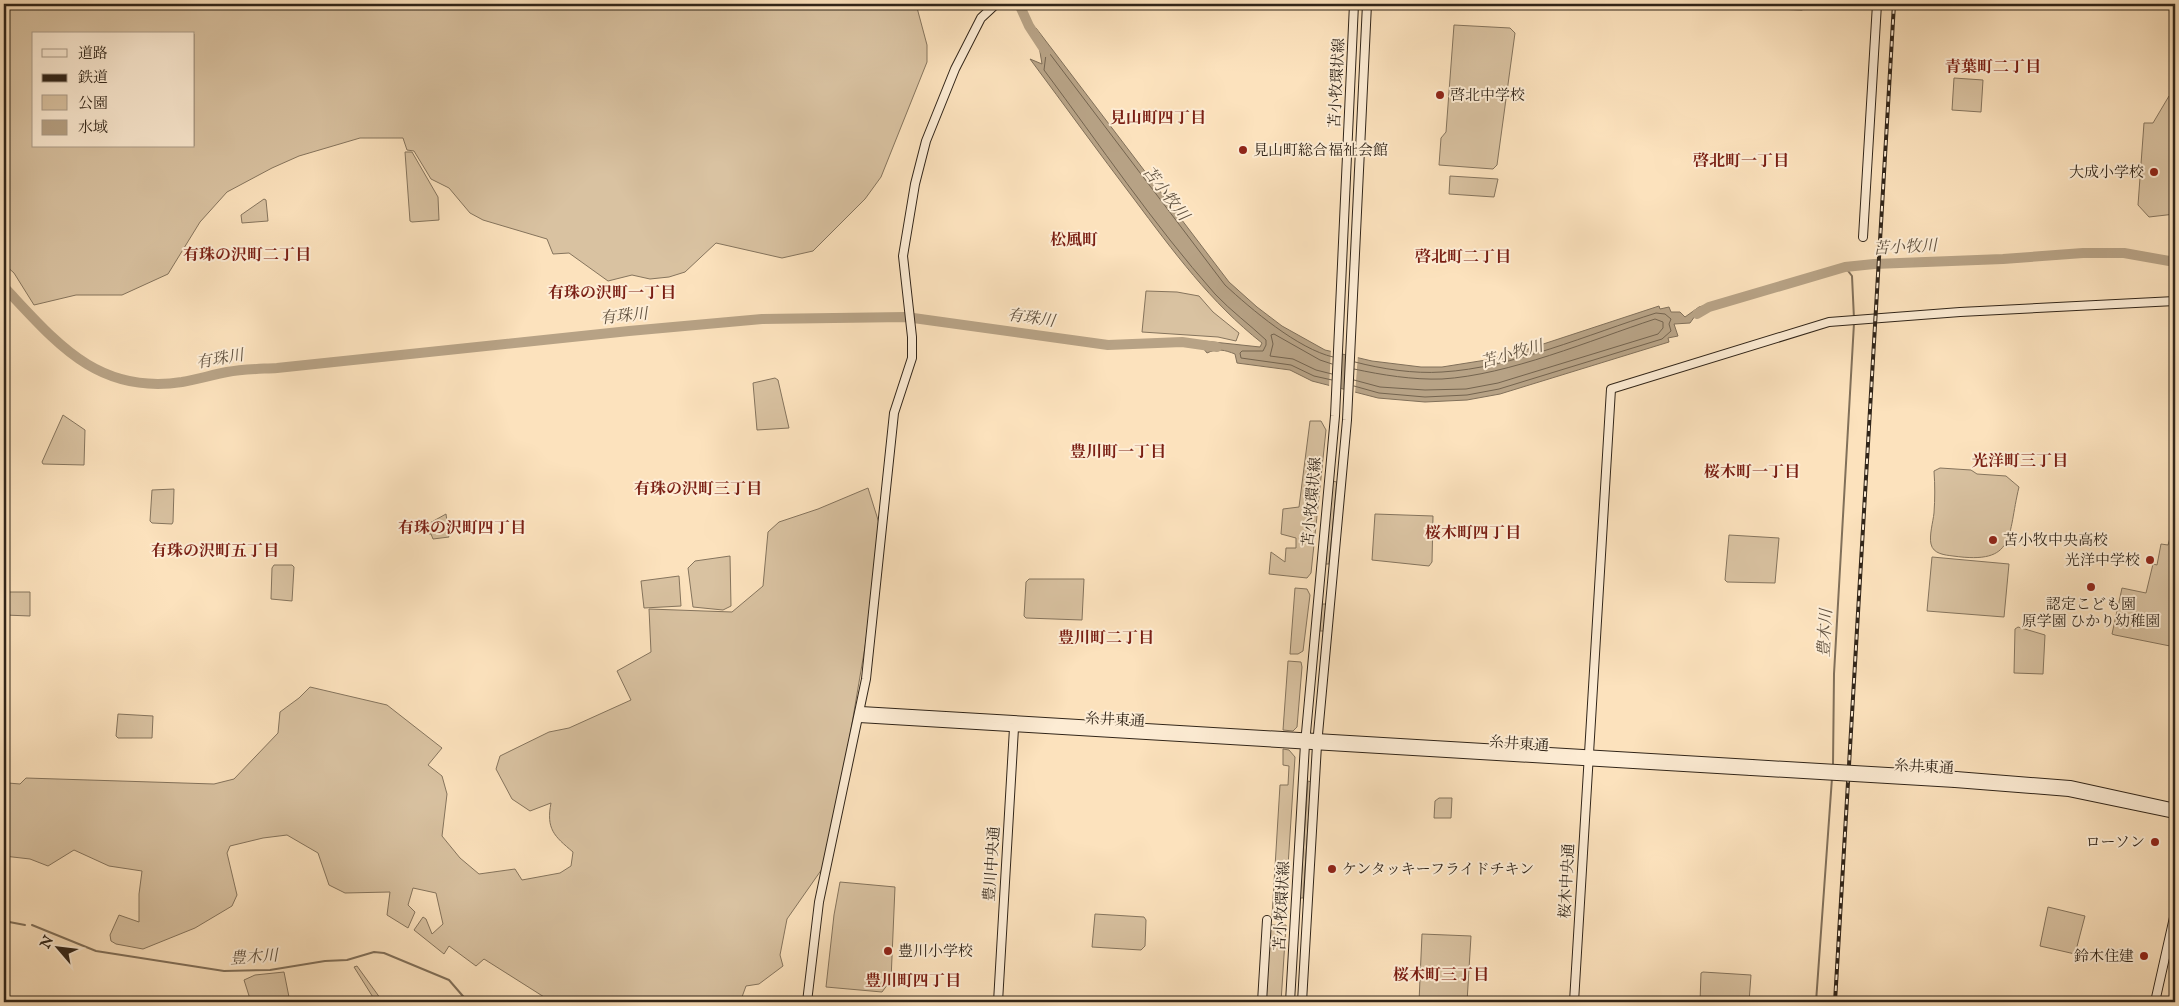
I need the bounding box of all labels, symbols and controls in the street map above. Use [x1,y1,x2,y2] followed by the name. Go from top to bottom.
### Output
[32,32,195,148] legend
[1325,38,1349,128] street label: 苫小牧環状線
[78,44,108,63] text: 道路
[1945,58,2041,78] district label: 青葉町二丁目
[78,68,108,87] text: 鉄道
[1450,86,1525,105] place label: 啓北中学校
[1434,89,1446,101] marker: 啓北中学校
[78,94,108,113] text: 公園
[1110,109,1206,129] district label: 見山町四丁目
[78,118,108,137] text: 水域
[1253,141,1388,160] place label: 見山町総合福祉会館
[1237,144,1249,156] marker: 見山町総合福祉会館
[1693,152,1789,172] district label: 啓北町一丁目
[1137,163,1194,227] water label: 苫小牧川
[2069,163,2144,182] place label: 大成小学校
[2148,166,2160,178] marker: 大成小学校
[1050,231,1098,251] district label: 松風町
[1873,236,1939,260] water label: 苫小牧川
[183,246,311,266] district label: 有珠の沢町二丁目
[1415,248,1511,268] district label: 啓北町二丁目
[548,284,676,304] district label: 有珠の沢町一丁目
[599,304,651,329] water label: 有珠川
[1006,306,1058,333] water label: 有珠川
[1478,336,1547,373] water label: 苫小牧川
[195,346,247,374] water label: 有珠川
[1070,443,1166,463] district label: 豊川町一丁目
[1972,452,2068,472] district label: 光洋町三丁目
[1299,456,1325,548] street label: 苫小牧環状線
[1704,463,1800,483] district label: 桜木町一丁目
[634,480,762,500] district label: 有珠の沢町三丁目
[398,519,526,539] district label: 有珠の沢町四丁目
[1425,524,1521,544] district label: 桜木町四丁目
[2003,531,2108,550] place label: 苫小牧中央高校
[1987,534,1999,546] marker: 苫小牧中央高校
[151,542,279,562] district label: 有珠の沢町五丁目
[2065,551,2140,570] place label: 光洋中学校
[2144,554,2156,566] marker: 光洋中学校
[2085,581,2097,593] marker: 認定こども園 原学園 ひかり幼稚園
[2022,595,2160,631] place label: 認定こども園 原学園 ひかり幼稚園
[1815,607,1837,657] water label: 豊木川
[1058,629,1154,649] district label: 豊川町二丁目
[1085,709,1145,731] street label: 糸井東通
[1488,732,1550,756] street label: 糸井東通
[1894,756,1954,778] street label: 糸井東通
[980,826,1004,902] street label: 豊川中央通
[2086,833,2145,852] place label: ローソン
[2149,836,2161,848] marker: ローソン
[1556,843,1578,919] street label: 桜木中央通
[1342,860,1534,879] place label: ケンタッキーフライドチキン
[1270,861,1294,951] street label: 苫小牧環状線
[1326,863,1338,875] marker: ケンタッキーフライドチキン
[32,924,82,974] north arrow
[36,933,58,953] text: N
[898,942,973,961] place label: 豊川小学校
[882,945,894,957] marker: 豊川小学校
[229,946,281,970] water label: 豊木川
[2074,947,2134,966] place label: 鈴木住建
[2138,950,2150,962] marker: 鈴木住建
[1393,966,1489,986] district label: 桜木町三丁目
[865,972,961,992] district label: 豊川町四丁目

